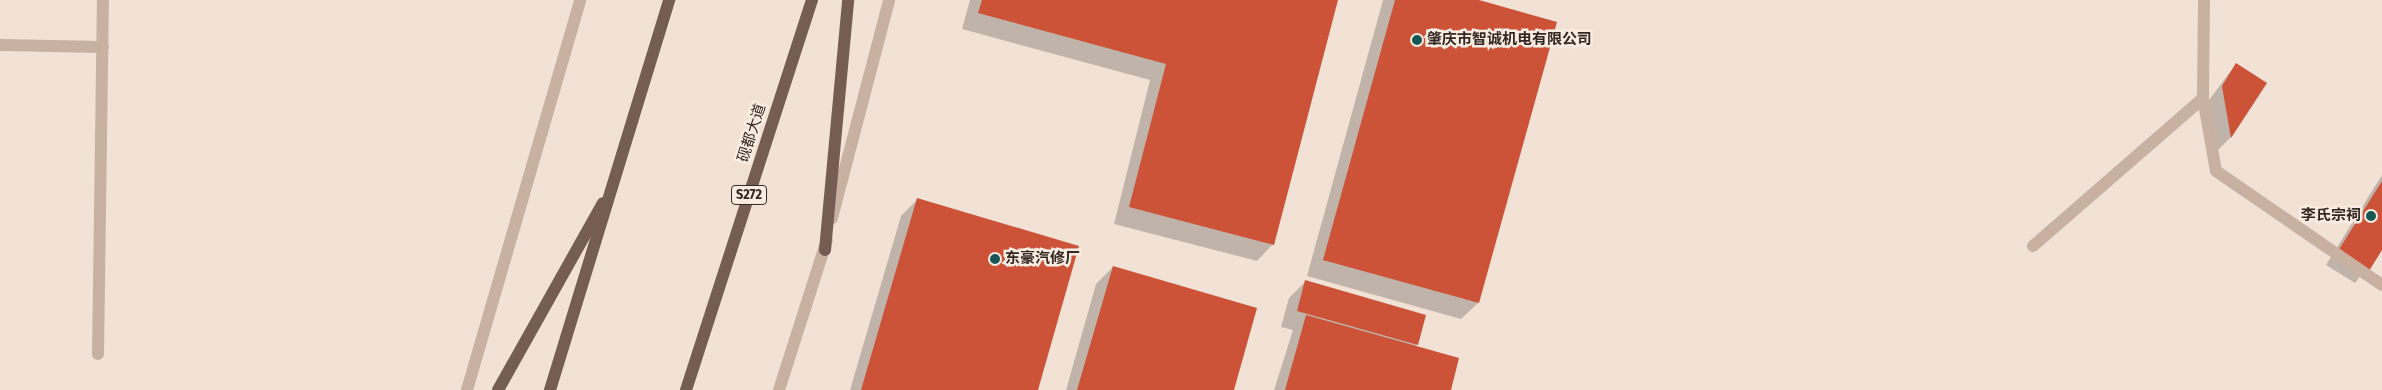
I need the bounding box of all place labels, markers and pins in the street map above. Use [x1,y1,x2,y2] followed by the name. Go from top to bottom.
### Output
[1427,31,1592,49] place label: 肇庆市智诚机电有限公司
[1411,34,1423,46] marker: 肇庆市智诚机电有限公司
[2301,207,2361,225] place label: 李氏宗祠
[2365,210,2377,222] marker: 李氏宗祠
[1005,250,1080,268] place label: 东豪汽修厂
[989,253,1001,265] marker: 东豪汽修厂

